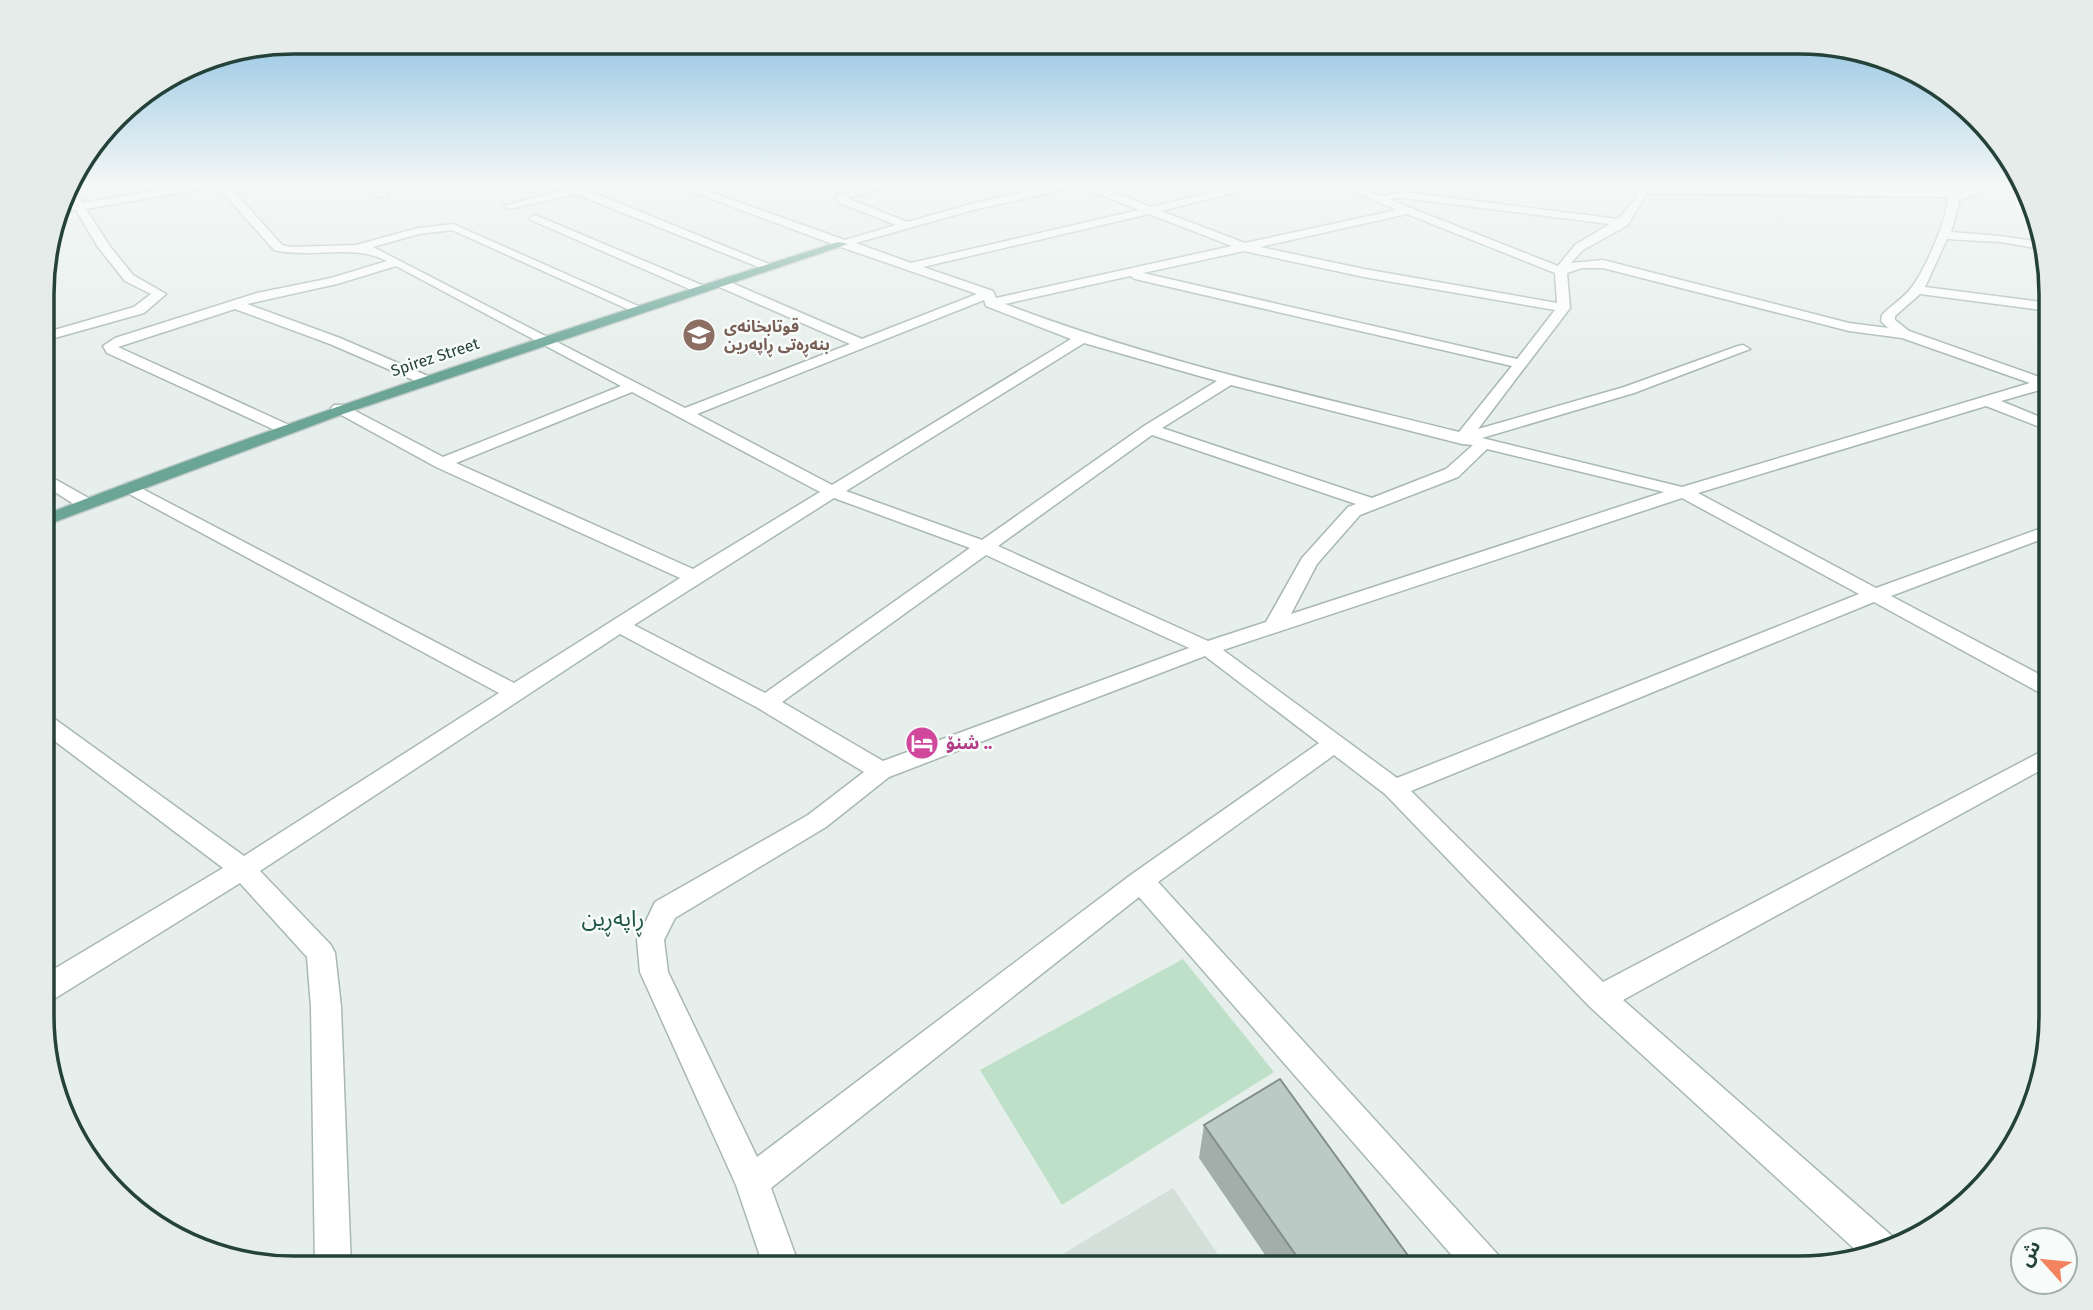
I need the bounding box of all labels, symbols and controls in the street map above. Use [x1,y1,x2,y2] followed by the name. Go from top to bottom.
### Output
[680,316,718,354] school or university icon: قوتابخانەی بنەڕەتی ڕاپەرین
[724,317,830,358] place label: قوتابخانەی بنەڕەتی ڕاپەرین
[388,334,482,380] street label: Spirez Street
[903,724,941,762] hotel icon: شنۆ ..
[946,732,992,754] place label: شنۆ ..
[582,904,644,937] district label: ڕاپەڕین
[2009,1226,2079,1296] north arrow
[2013,1237,2045,1270] text: ش

